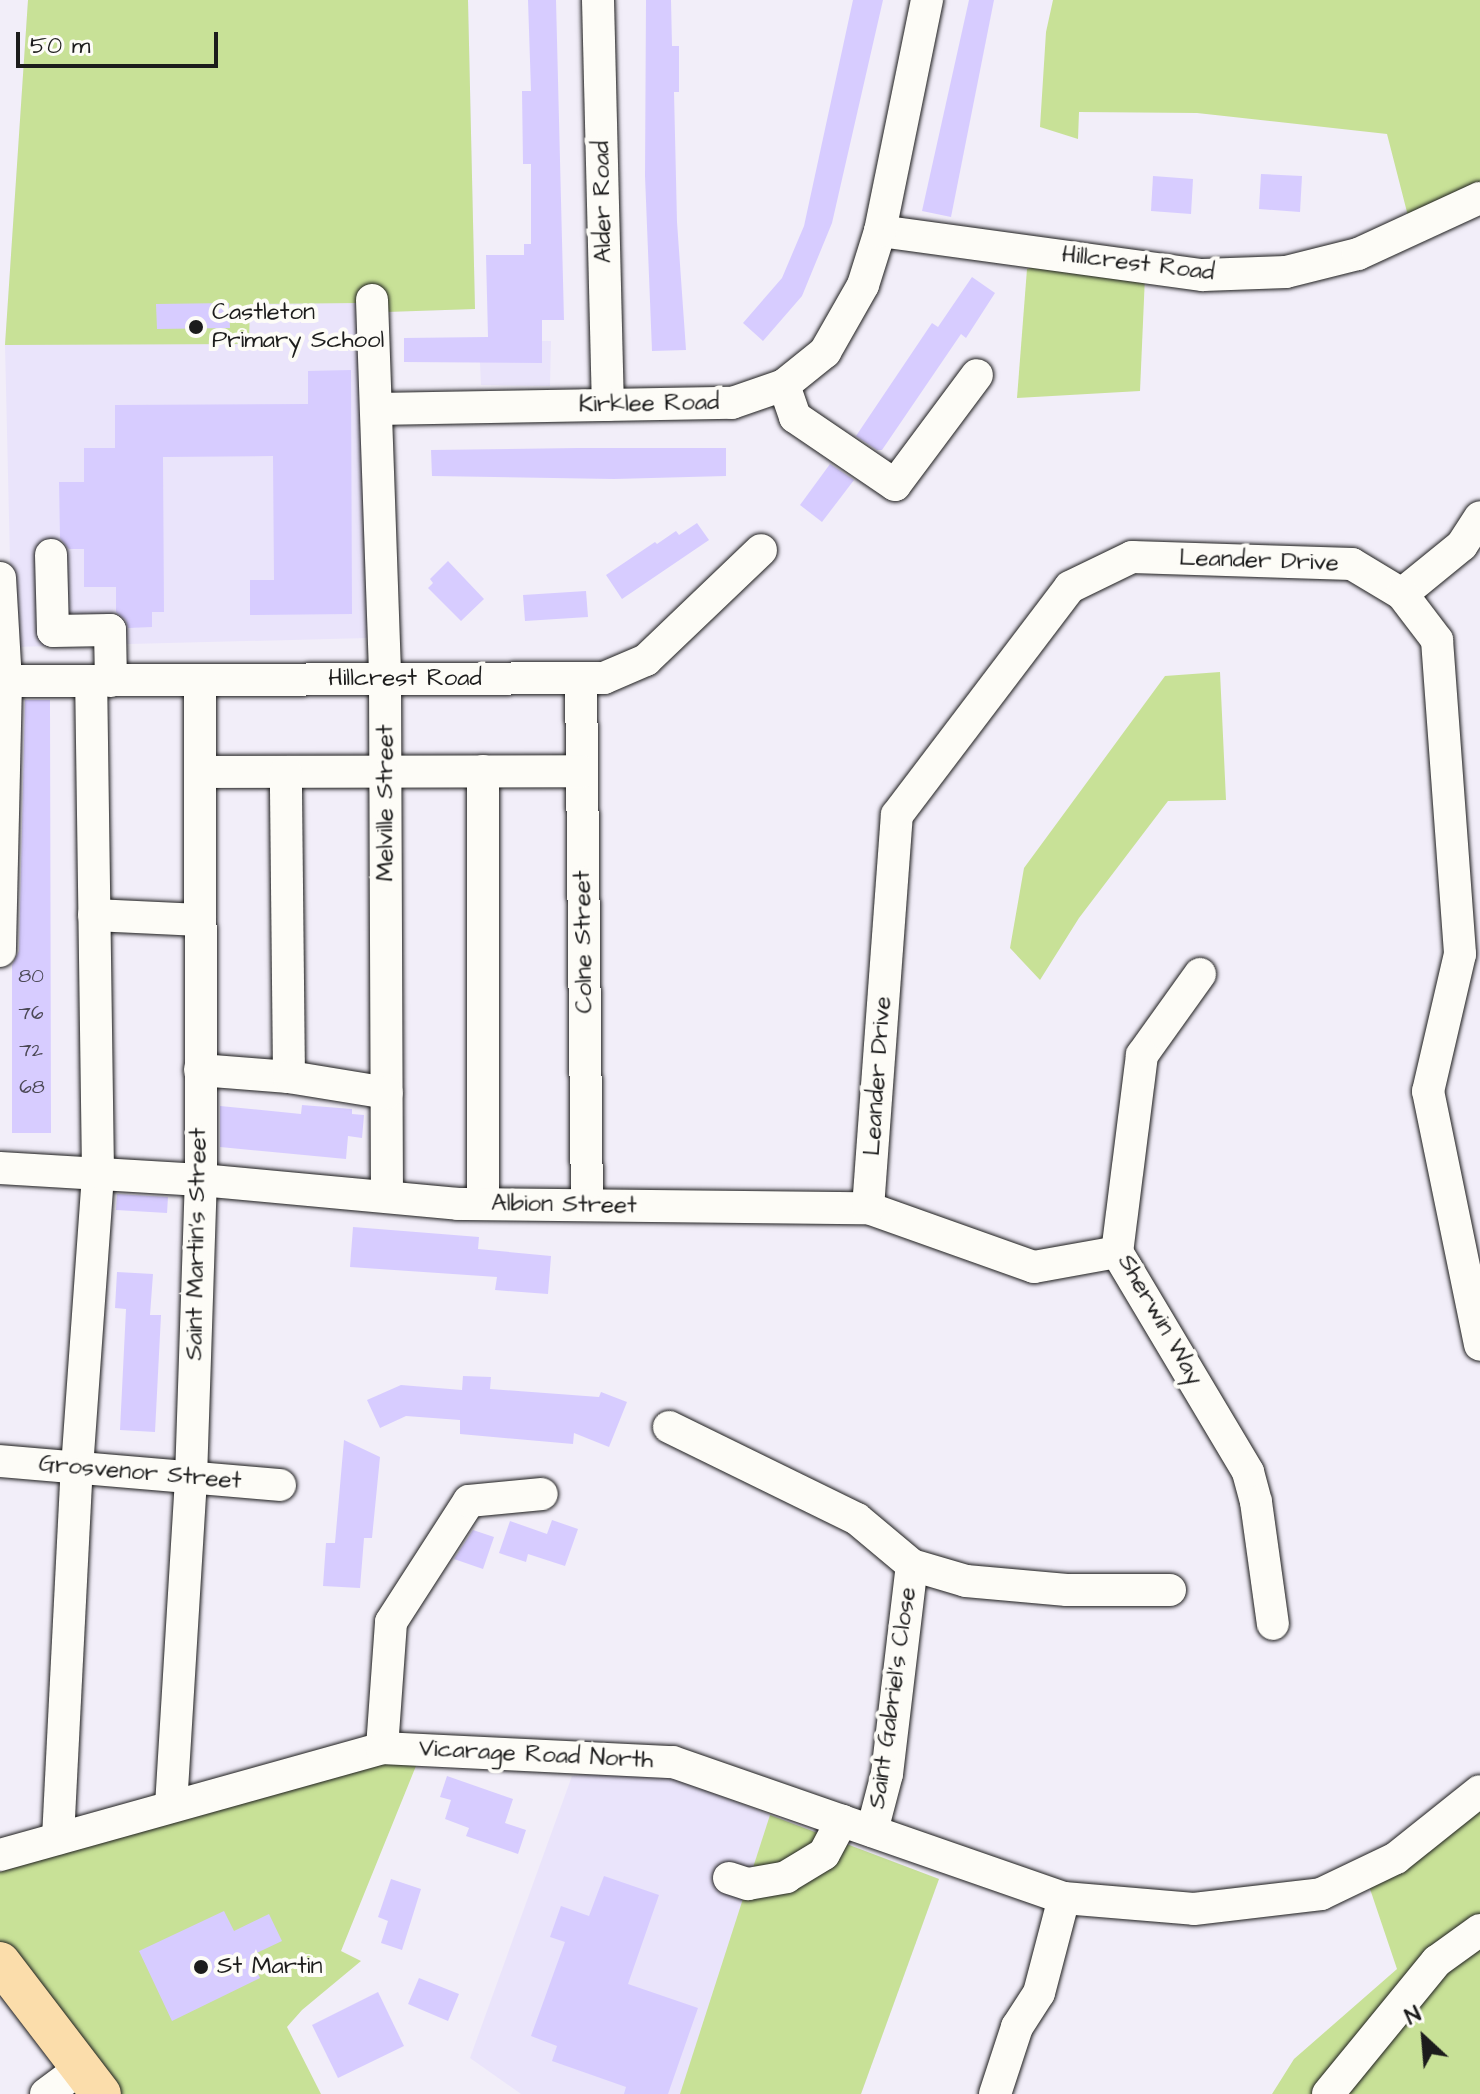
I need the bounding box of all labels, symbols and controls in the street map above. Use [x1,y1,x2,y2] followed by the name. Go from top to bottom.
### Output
[20,16,222,66] scale bar
[30,29,90,63] text: 50 m
[588,141,618,263] street label: Alder Road
[1060,240,1216,288] street label: Hillcrest Road
[212,299,384,355] place label: Castleton Primary School
[187,318,205,336] marker: Castleton Primary School
[578,388,720,420] street label: Kirklee Road
[1179,544,1339,578] street label: Leander Drive
[328,665,482,693] street label: Hillcrest Road
[372,725,400,881] street label: Melville Street
[568,870,600,1014] street label: Colne Street
[18,964,44,988] house number: 80
[858,995,898,1157] street label: Leander Drive
[19,1001,43,1025] house number: 76
[19,1038,43,1062] house number: 72
[19,1075,45,1099] house number: 68
[181,1127,213,1361] street label: Saint Martin's Street
[491,1189,637,1221] street label: Albion Street
[1111,1250,1209,1390] street label: Sherwin Way
[38,1450,242,1496] street label: Grosvenor Street
[863,1585,923,1811] street label: Saint Gabriel's Close
[418,1734,654,1776] street label: Vicarage Road North
[217,1953,322,1981] place label: St Martin
[192,1958,210,1976] marker: St Martin
[1384,1998,1464,2078] north arrow
[1400,1999,1426,2033] text: N

